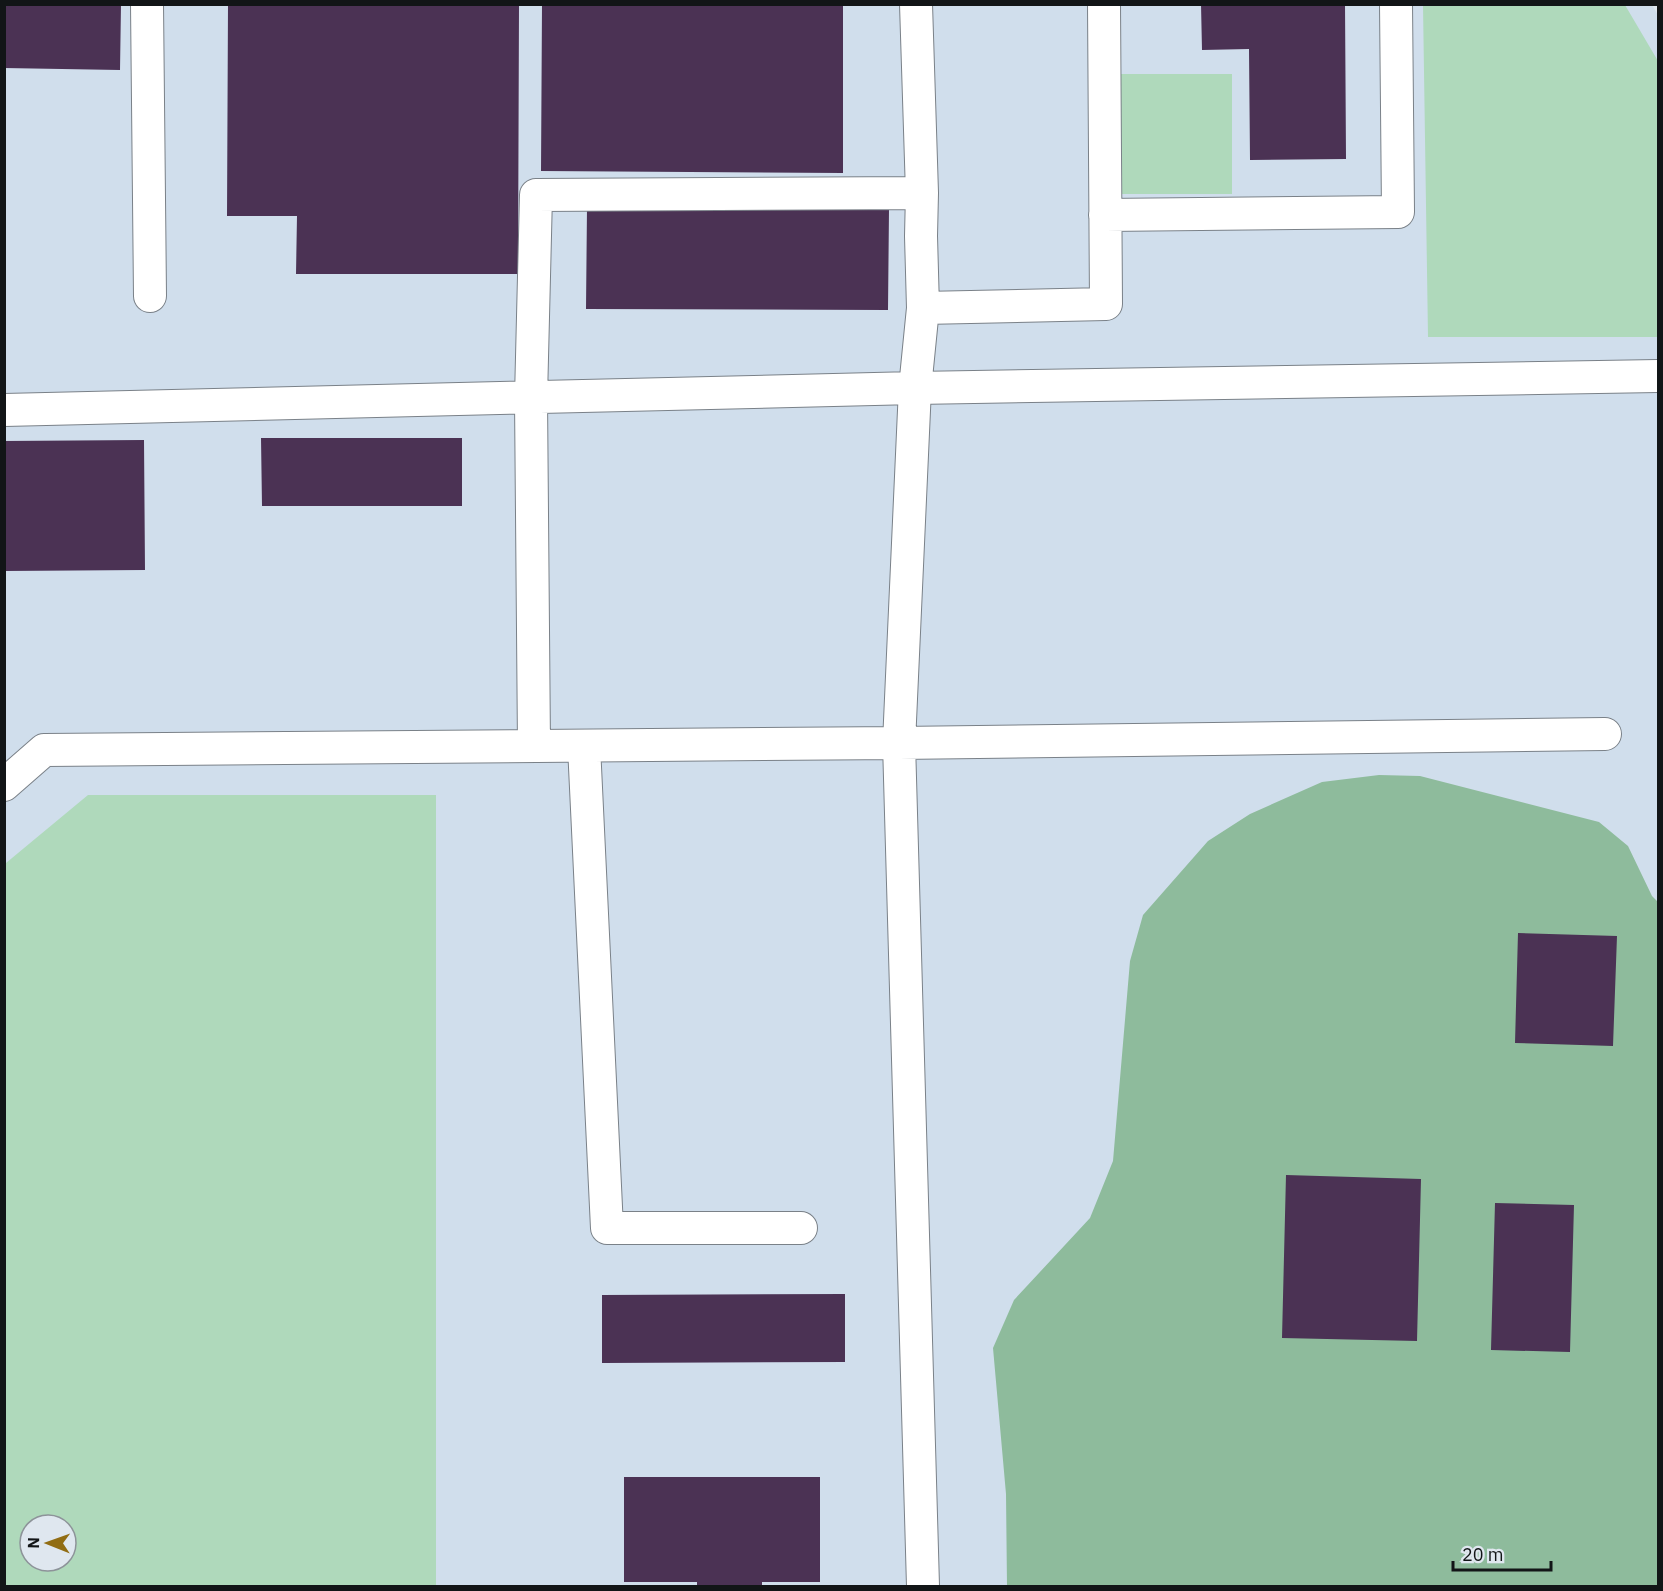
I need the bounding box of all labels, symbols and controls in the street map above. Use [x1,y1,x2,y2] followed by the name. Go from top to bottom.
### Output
[18,1513,78,1573] north arrow
[1453,1534,1550,1572] scale bar
[23,1537,43,1549] text: N
[1462,1543,1504,1566] text: 20 m

